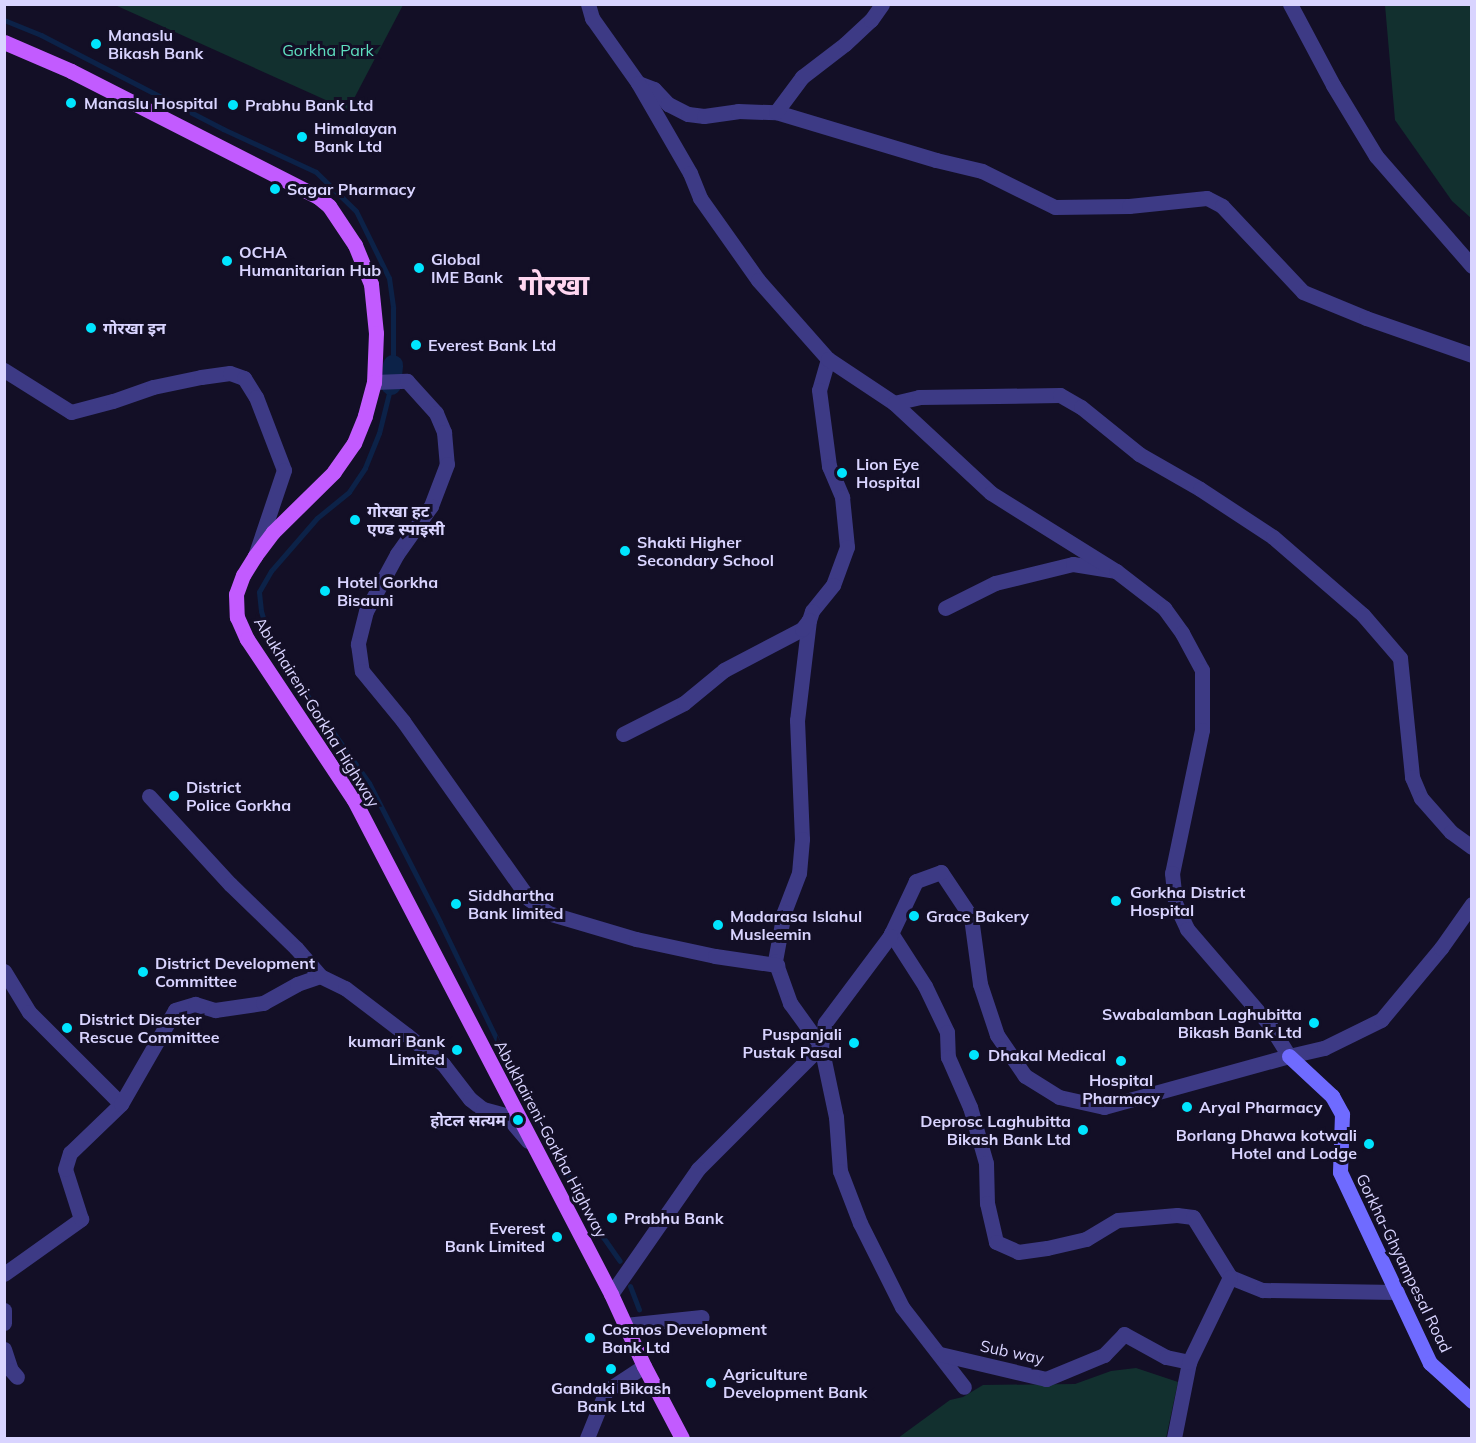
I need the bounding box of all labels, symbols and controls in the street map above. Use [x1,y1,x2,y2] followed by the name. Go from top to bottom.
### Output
[108,25,203,63] place label: Manaslu Bikash Bank
[89,37,103,51] marker: Manaslu Bikash Bank
[282,40,374,60] park label: Gorkha Park
[84,93,218,113] place label: Manaslu Hospital
[62,94,80,112] marker: Manaslu Hospital
[245,95,373,115] place label: Prabhu Bank Ltd
[226,98,240,112] marker: Prabhu Bank Ltd
[314,118,397,156] place label: Himalayan Bank Ltd
[295,130,309,144] marker: Himalayan Bank Ltd
[287,179,415,199] place label: Sagar Pharmacy
[268,182,282,196] marker: Sagar Pharmacy
[239,242,381,280] place label: OCHA Humanitarian Hub
[431,249,503,287] place label: Global IME Bank
[220,254,234,268] marker: OCHA Humanitarian Hub
[412,261,426,275] marker: Global IME Bank
[519,268,589,302] district label: गोरखा
[103,318,166,338] place label: गोरखा इन
[84,321,98,335] marker: गोरखा इन
[428,335,556,355] place label: Everest Bank Ltd
[409,338,423,352] marker: Everest Bank Ltd
[856,454,920,492] place label: Lion Eye Hospital
[833,464,851,482] marker: Lion Eye Hospital
[367,501,445,539] place label: गोरखा हट एण्ड स्पाइसी
[348,513,362,527] marker: गोरखा हट एण्ड स्पाइसी
[637,532,774,570] place label: Shakti Higher Secondary School
[618,544,632,558] marker: Shakti Higher Secondary School
[337,572,438,610] place label: Hotel Gorkha Bisauni
[318,584,332,598] marker: Hotel Gorkha Bisauni
[250,613,384,811] street label: Abukhaireni-Gorkha Highway
[186,777,291,815] place label: District Police Gorkha
[167,789,181,803] marker: District Police Gorkha
[1130,882,1245,920] place label: Gorkha District Hospital
[468,885,563,923] place label: Siddhartha Bank limited
[1107,892,1125,910] marker: Gorkha District Hospital
[449,897,463,911] marker: Siddhartha Bank limited
[730,906,862,944] place label: Madarasa Islahul Musleemin
[926,906,1029,926] place label: Grace Bakery
[907,909,921,923] marker: Grace Bakery
[711,918,725,932] marker: Madarasa Islahul Musleemin
[155,953,315,991] place label: District Development Committee
[136,965,150,979] marker: District Development Committee
[1102,1004,1302,1042] place label: Swabalamban Laghubitta Bikash Bank Ltd
[79,1009,220,1047] place label: District Disaster Rescue Committee
[1307,1016,1321,1030] marker: Swabalamban Laghubitta Bikash Bank Ltd
[60,1021,74,1035] marker: District Disaster Rescue Committee
[742,1024,842,1062] place label: Puspanjali Pustak Pasal
[348,1031,445,1069] place label: kumari Bank Limited
[847,1036,861,1050] marker: Puspanjali Pustak Pasal
[491,1037,611,1241] street label: Abukhaireni-Gorkha Highway
[450,1043,464,1057] marker: kumari Bank Limited
[988,1045,1106,1065] place label: Dhakal Medical
[965,1046,983,1064] marker: Dhakal Medical
[1114,1054,1128,1068] marker: Hospital Pharmacy
[1082,1070,1160,1108] place label: Hospital Pharmacy
[1199,1097,1322,1117] place label: Aryal Pharmacy
[1180,1100,1194,1114] marker: Aryal Pharmacy
[430,1110,506,1130] place label: होटल सत्यम
[920,1111,1071,1149] place label: Deprosc Laghubitta Bikash Bank Ltd
[511,1113,525,1127] marker: होटल सत्यम
[1076,1123,1090,1137] marker: Deprosc Laghubitta Bikash Bank Ltd
[1176,1125,1357,1163] place label: Borlang Dhawa kotwali Hotel and Lodge
[1362,1137,1376,1151] marker: Borlang Dhawa kotwali Hotel and Lodge
[1352,1170,1456,1356] street label: Gorkha-Ghyampesal Road
[624,1208,724,1228] place label: Prabhu Bank
[605,1211,619,1225] marker: Prabhu Bank
[445,1218,545,1256] place label: Everest Bank Limited
[550,1230,564,1244] marker: Everest Bank Limited
[602,1319,767,1357] place label: Cosmos Development Bank Ltd
[583,1331,597,1345] marker: Cosmos Development Bank Ltd
[978,1336,1046,1368] street label: Sub way
[604,1362,618,1376] marker: Gandaki Bikash Bank Ltd
[723,1364,867,1402] place label: Agriculture Development Bank
[704,1376,718,1390] marker: Agriculture Development Bank
[551,1378,671,1416] place label: Gandaki Bikash Bank Ltd

